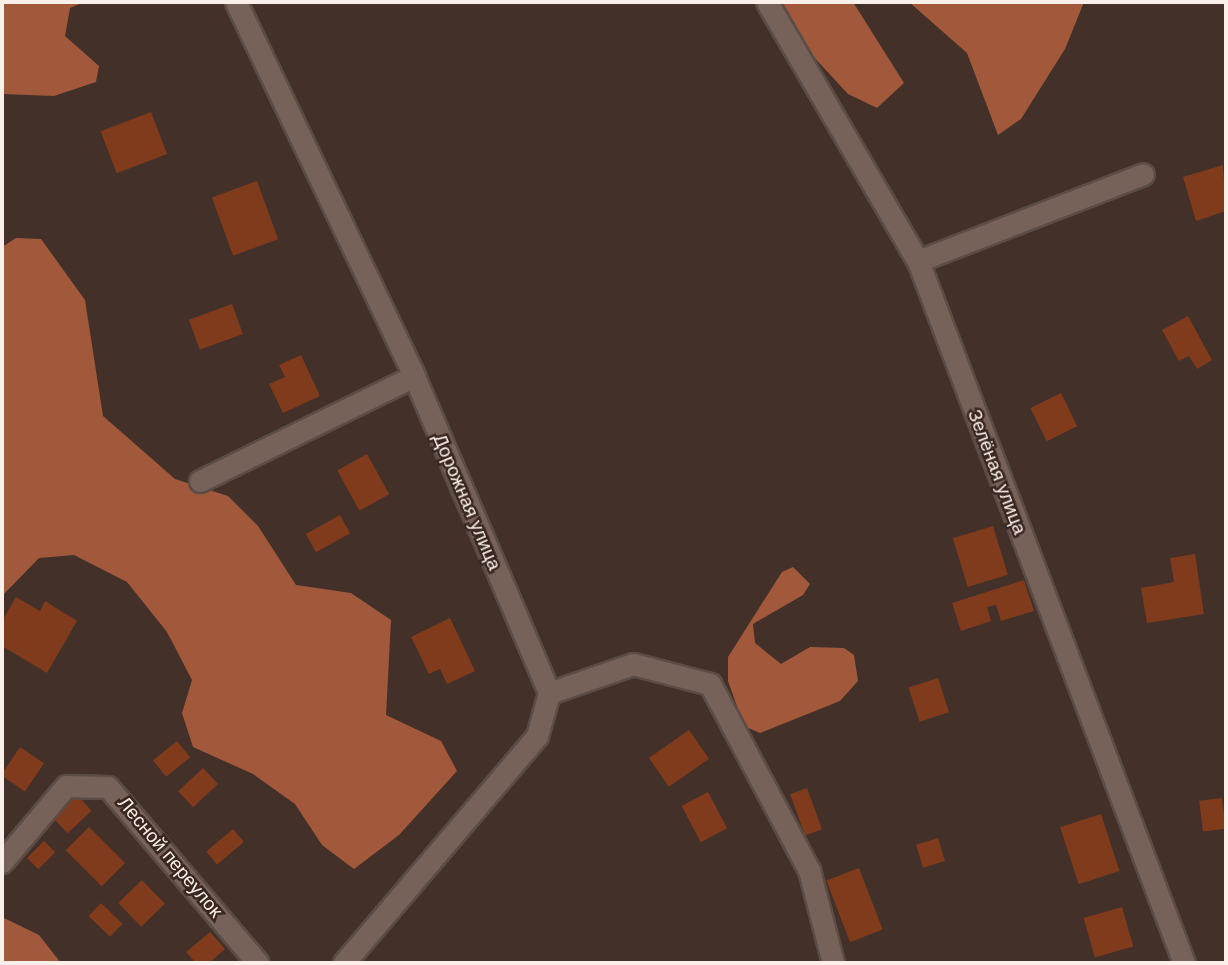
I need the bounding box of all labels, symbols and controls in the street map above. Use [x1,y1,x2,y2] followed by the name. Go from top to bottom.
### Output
[963,406,1031,538] street label: Зелёная улица
[428,430,506,574] street label: Дорожная улица
[113,792,227,922] street label: Лесной переулок

